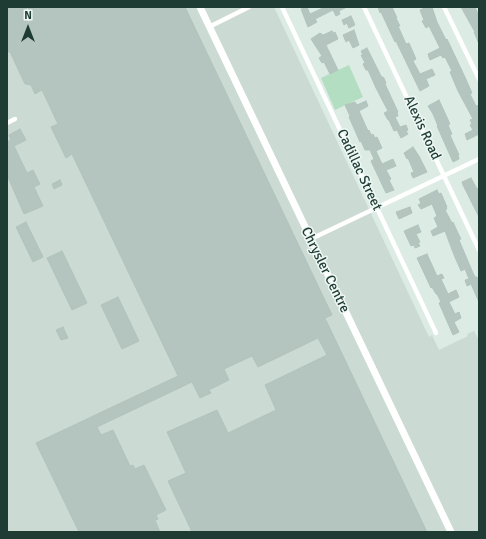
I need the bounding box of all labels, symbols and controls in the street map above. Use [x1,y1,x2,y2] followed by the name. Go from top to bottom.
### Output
[8,8,48,48] north arrow
[24,9,32,22] text: N
[400,93,444,163] street label: Alexis Road
[333,127,385,213] street label: Cadillac Street
[297,224,353,316] street label: Chrysler Centre

